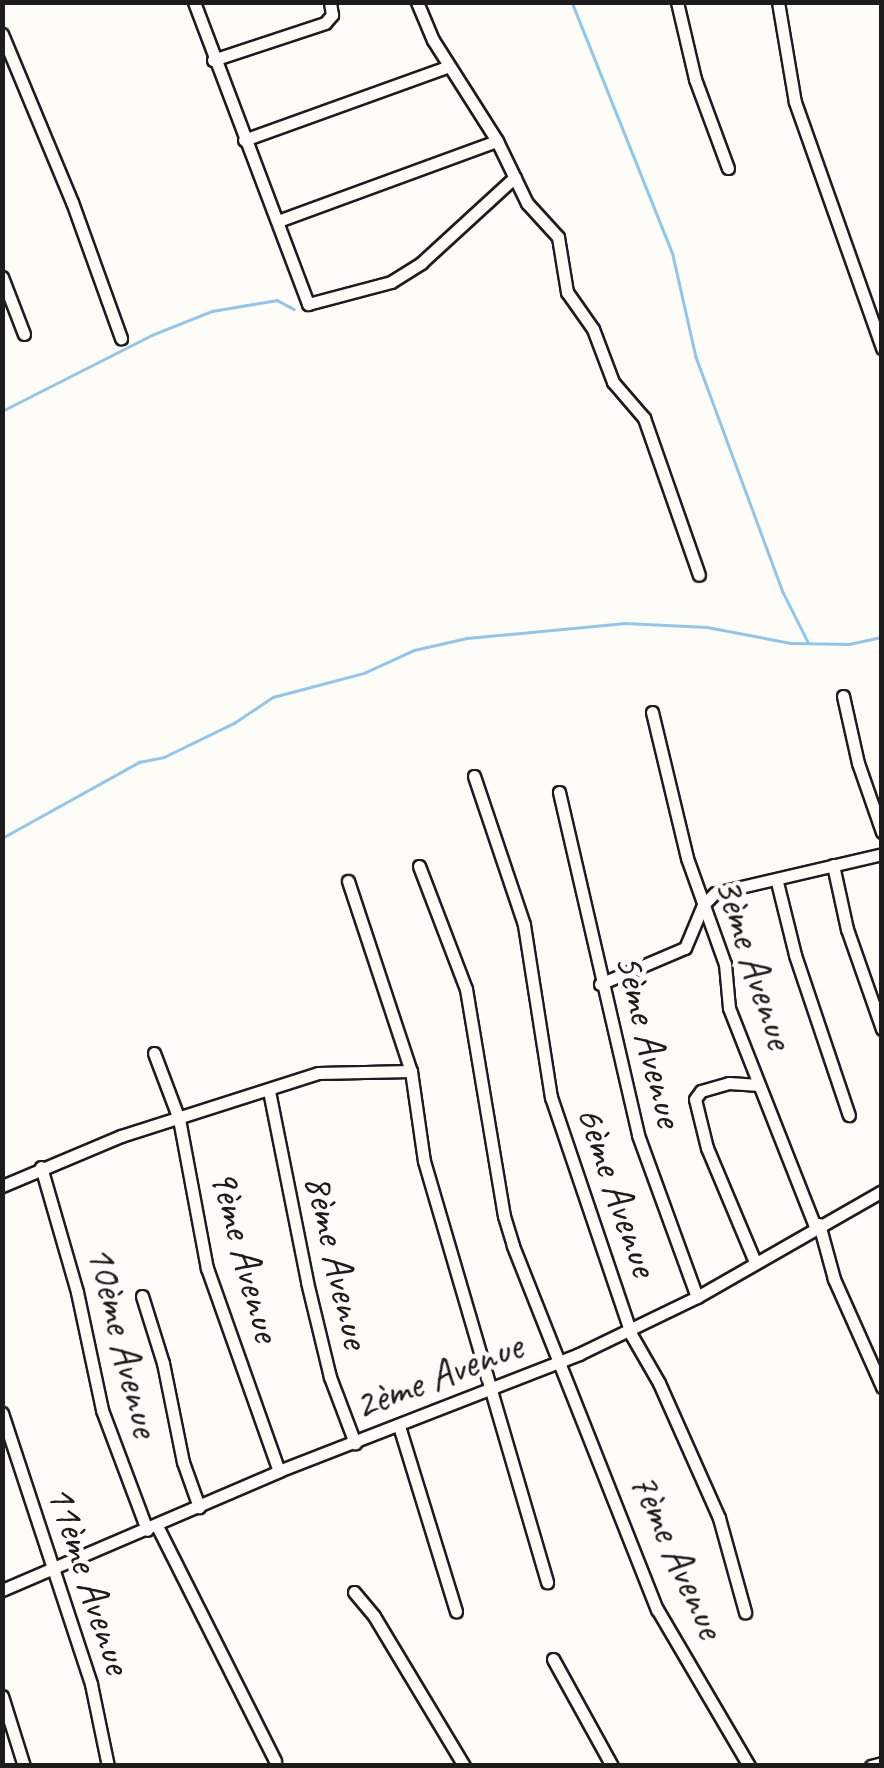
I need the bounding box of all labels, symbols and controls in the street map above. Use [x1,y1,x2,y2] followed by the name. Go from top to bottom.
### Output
[703,871,805,1055] street label: 3ème Avenue
[603,948,695,1132] street label: 5ème Avenue
[564,1099,670,1283] street label: 6ème Avenue
[198,1163,292,1347] street label: 9ème Avenue
[293,1169,381,1353] street label: 8ème Avenue
[75,1240,171,1442] street label: 10ème Avenue
[347,1321,529,1431] street label: 2ème Avenue
[618,1464,736,1646] street label: 7ème Avenue
[35,1478,143,1680] street label: 11ème Avenue

